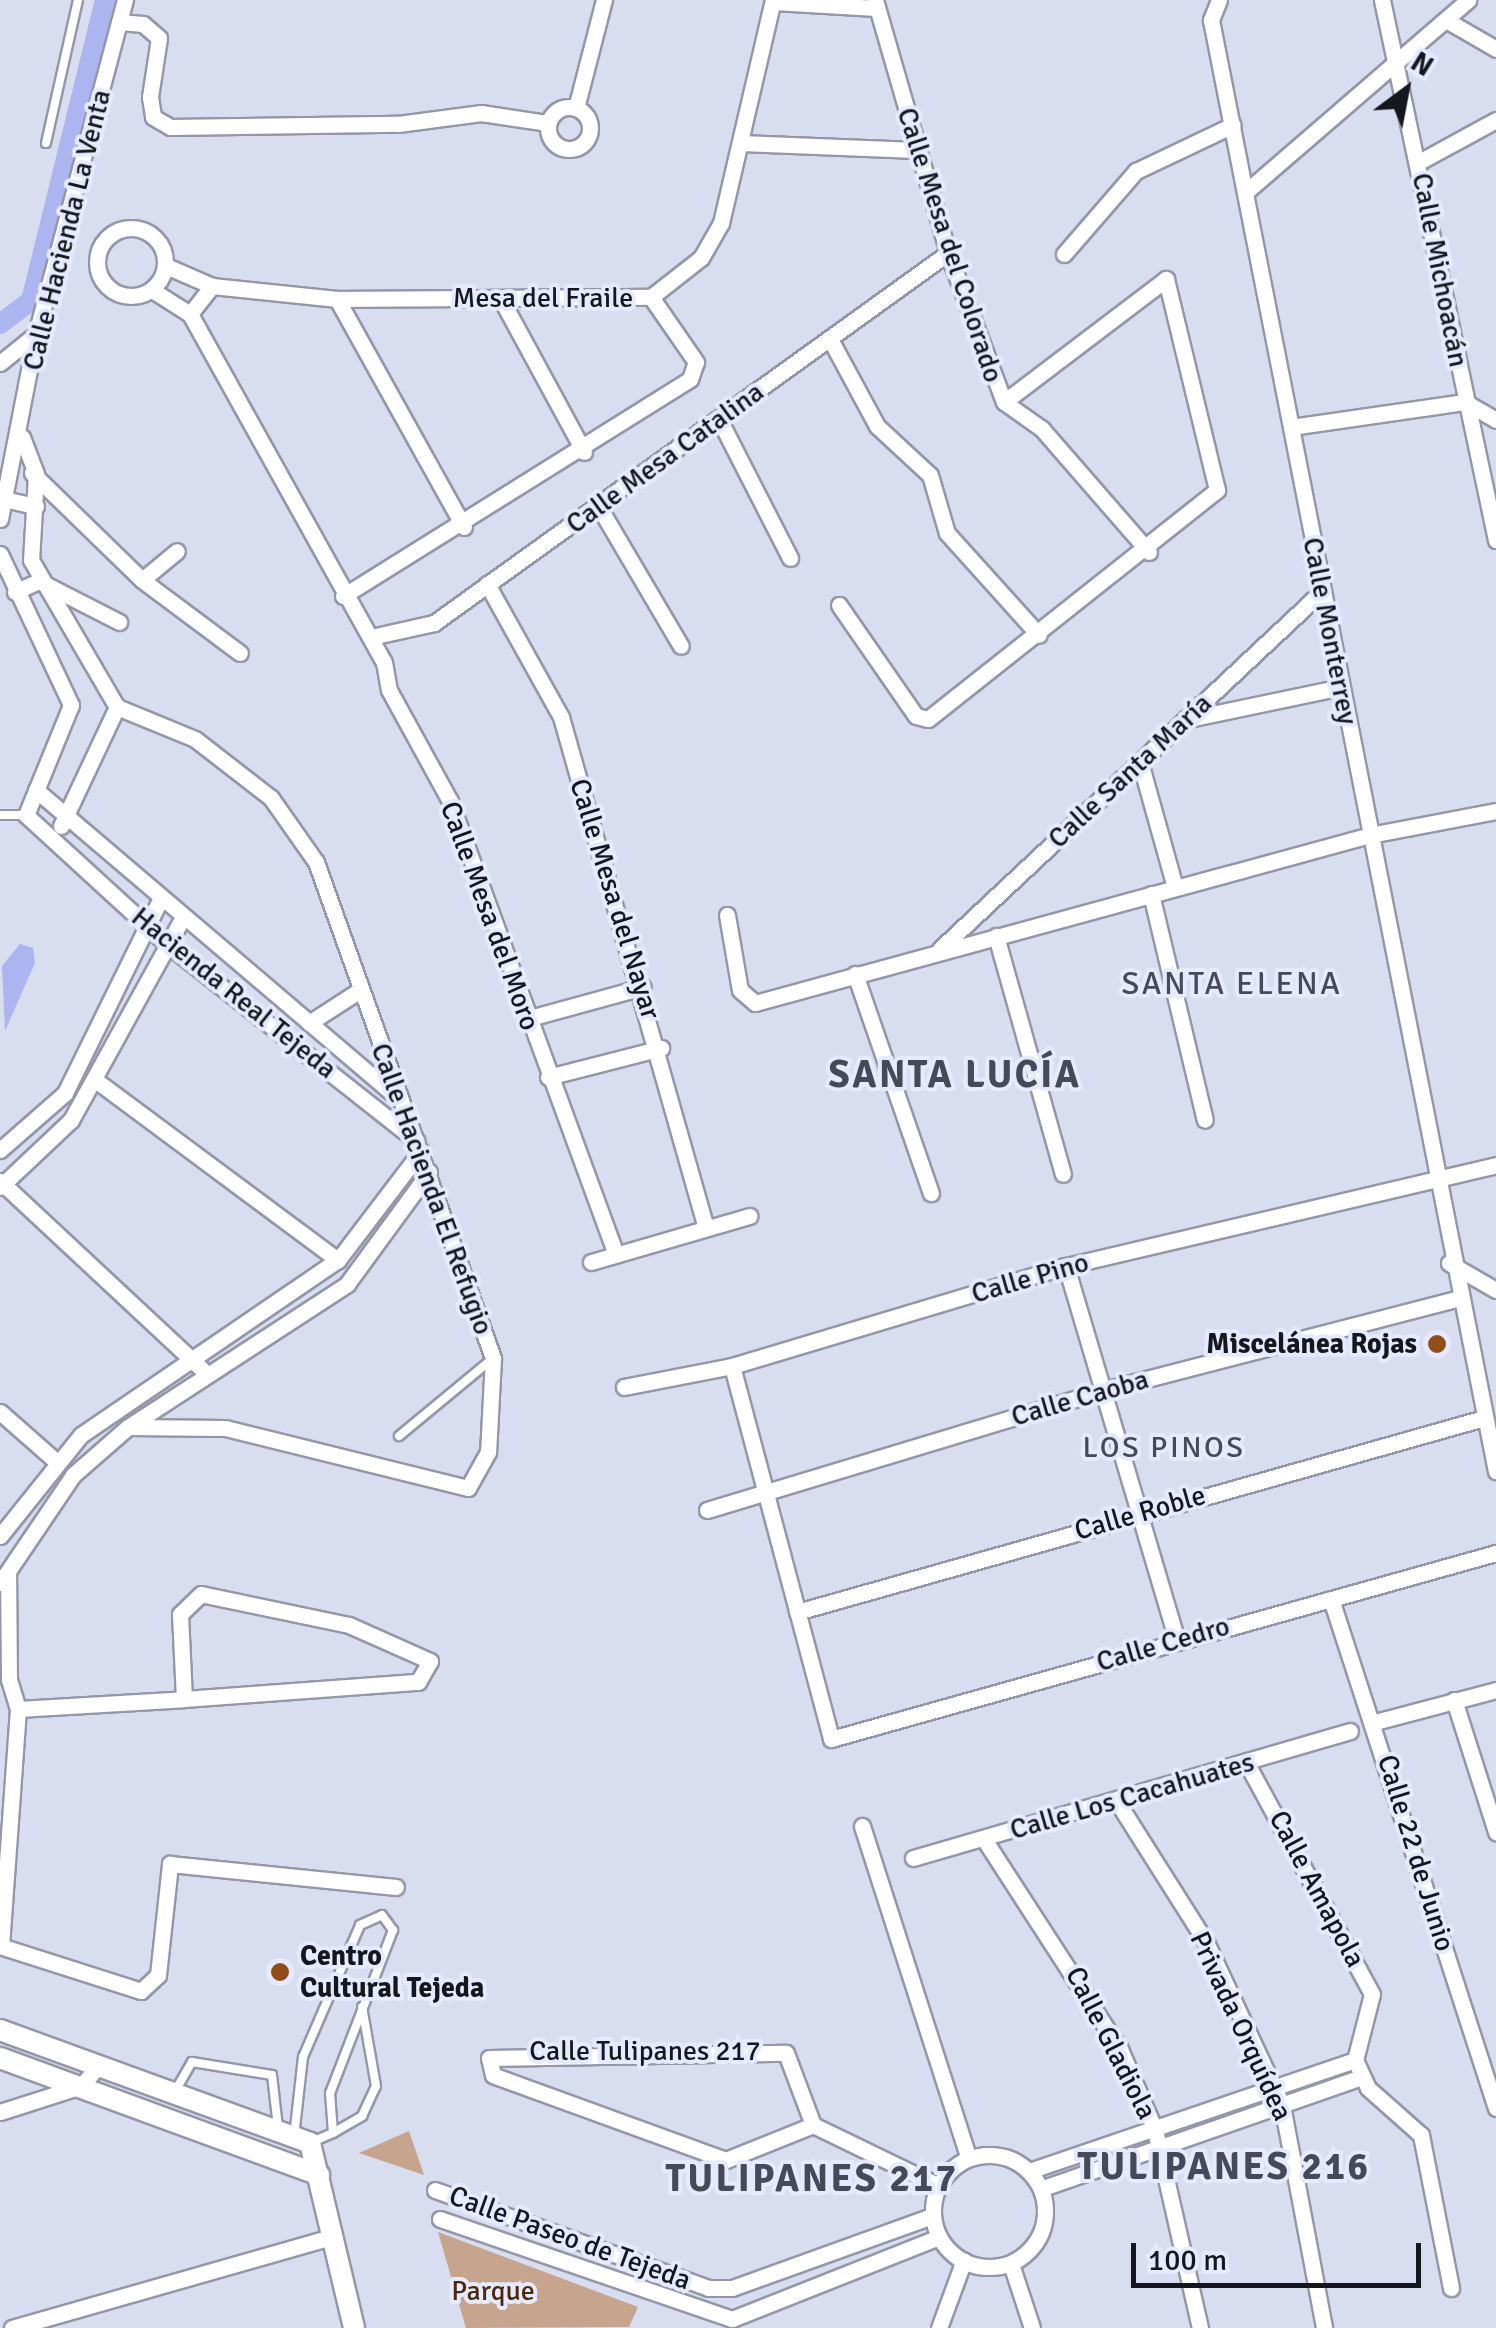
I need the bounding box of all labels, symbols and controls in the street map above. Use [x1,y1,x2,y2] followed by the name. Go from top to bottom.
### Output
[1356,40,1456,140] north arrow
[1405,45,1439,84] text: N
[16,86,118,374] street label: Calle Hacienda La Venta
[890,103,1010,387] street label: Calle Mesa del Colorado
[1405,170,1475,370] street label: Calle Michoacán
[453,281,633,315] street label: Mesa del Fraile
[560,375,770,541] street label: Calle Mesa Catalina
[1295,535,1365,727] street label: Calle Monterrey
[1041,687,1219,855] street label: Calle Santa María
[562,775,668,1023] street label: Calle Mesa del Nayar
[433,797,547,1035] street label: Calle Mesa del Moro
[125,900,343,1086] street label: Hacienda Real Tejeda
[1122,965,1342,1003] district label: SANTA ELENA
[364,1039,500,1339] street label: Calle Hacienda El Refugio
[828,1052,1082,1098] district label: SANTA LUCÍA
[968,1245,1092,1311] street label: Calle Pino
[1206,1327,1417,1361] place label: Miscelánea Rojas
[1426,1333,1448,1355] marker: Miscelánea Rojas
[1007,1362,1153,1434] street label: Calle Caoba
[1083,1430,1245,1466] district label: LOS PINOS
[1071,1478,1209,1548] street label: Calle Roble
[1093,1609,1233,1679] street label: Calle Cedro
[1006,1745,1258,1847] street label: Calle Los Cacahuates
[1370,1751,1462,1955] street label: Calle 22 de Junio
[1262,1805,1372,1973] street label: Calle Amapola
[1183,1926,1299,2126] street label: Privada Orquídea
[300,1939,484,2005] place label: Centro Cultural Tejeda
[269,1961,291,1983] marker: Centro Cultural Tejeda
[1058,1961,1164,2125] street label: Calle Gladiola
[529,2034,761,2068] street label: Calle Tulipanes 217
[1078,2144,1370,2190] district label: TULIPANES 216
[666,2156,958,2202] district label: TULIPANES 217
[445,2179,695,2297] street label: Calle Paseo de Tejeda
[1136,2223,1426,2285] scale bar
[1148,2242,1227,2279] text: 100 m
[451,2274,535,2308] park label: Parque

